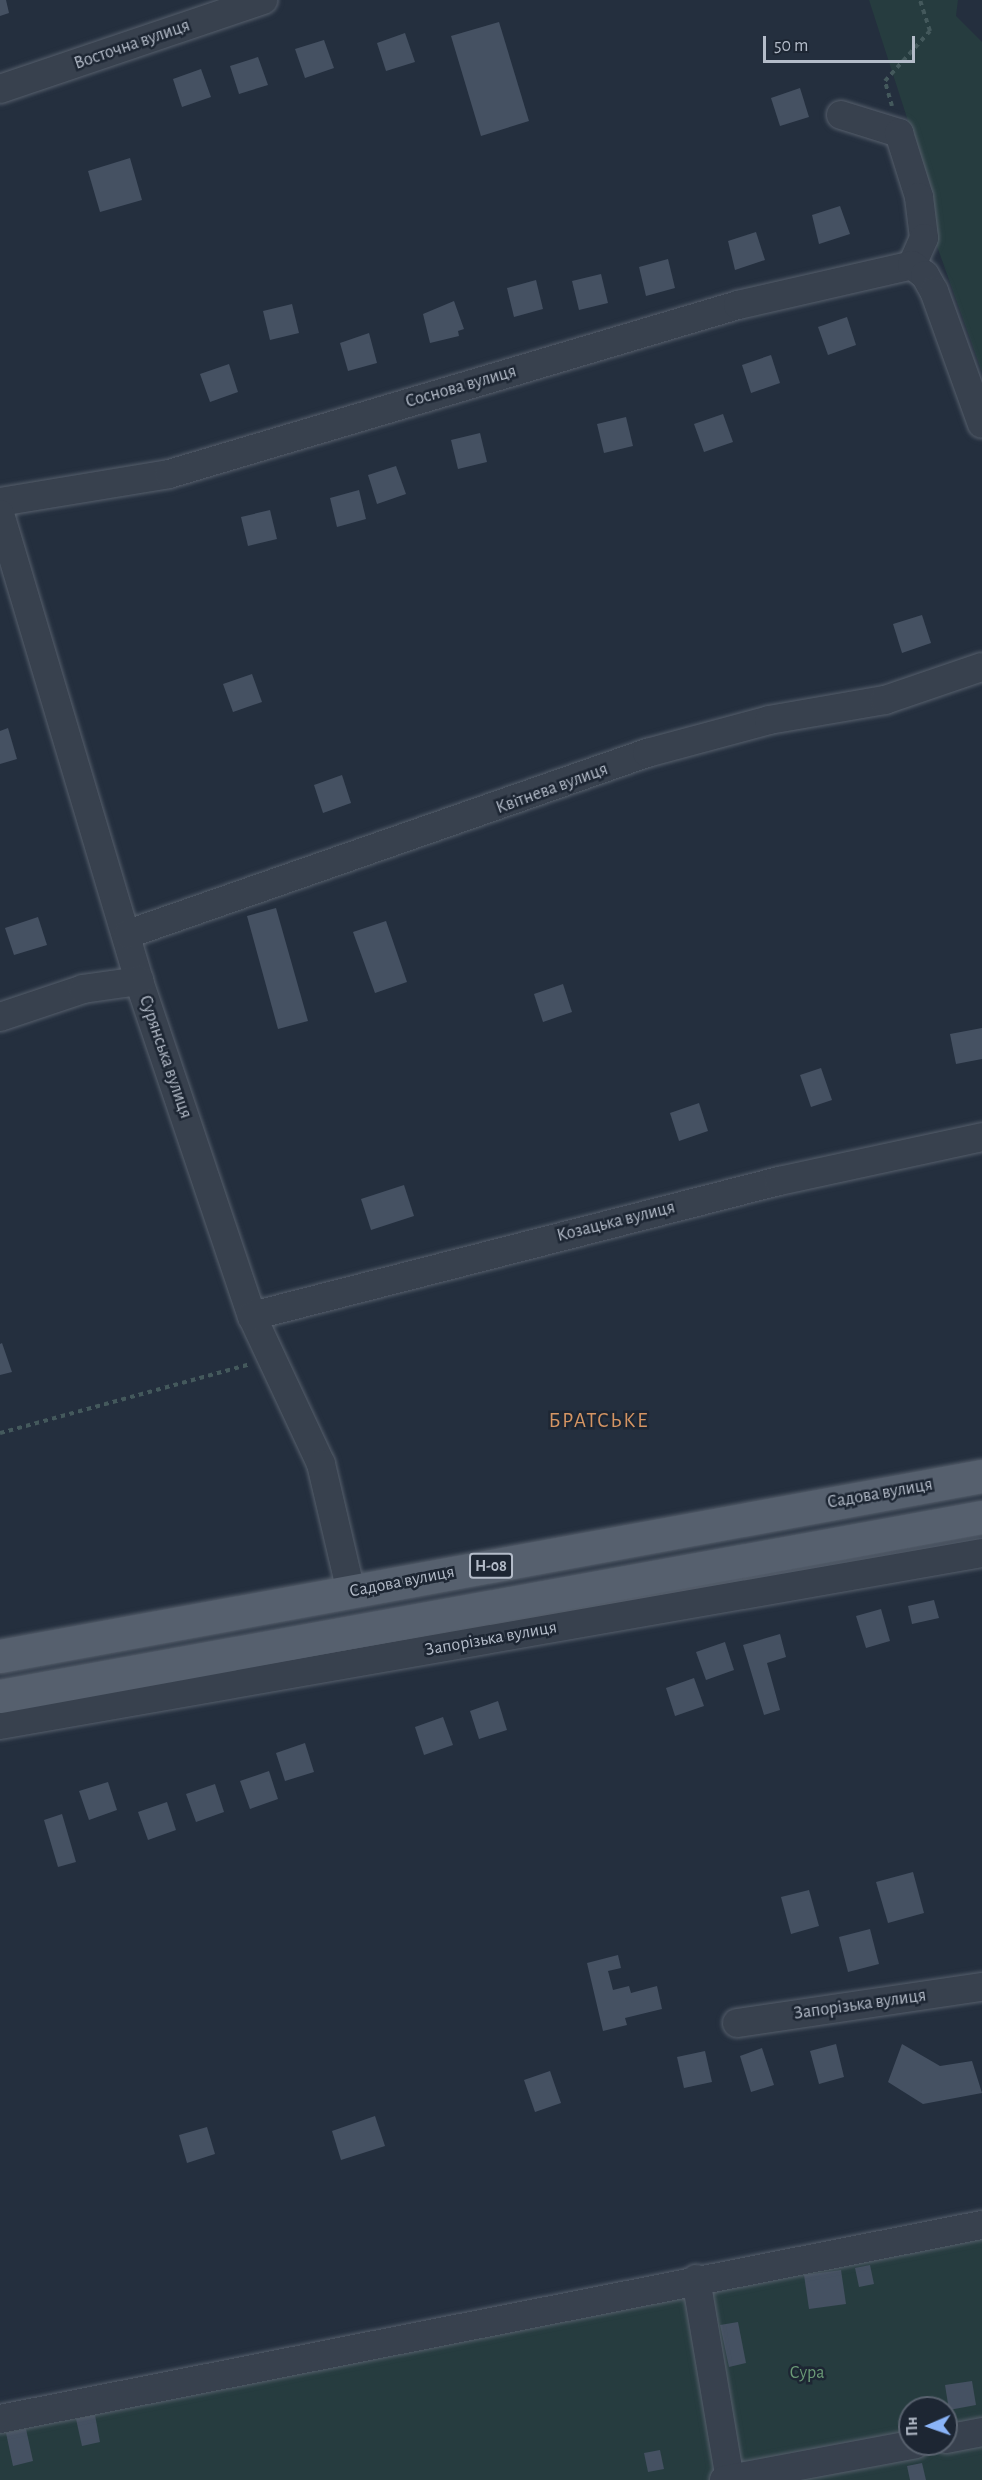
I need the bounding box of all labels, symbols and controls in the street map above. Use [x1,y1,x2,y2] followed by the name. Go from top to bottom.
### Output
[71,15,193,75] street label: Восточна вулиця
[766,24,918,62] scale bar
[774,37,808,55] text: 50 m
[403,361,519,413] street label: Соснова вулиця
[493,759,611,819] street label: Квітнева вулиця
[134,993,196,1121] street label: Сурянська вулиця
[555,1197,677,1247] street label: Козацька вулиця
[549,1408,649,1434] district label: БРАТСЬКЕ
[826,1474,934,1514] street label: Садова вулиця
[468,1553,514,1579] road number: Н-08
[348,1561,456,1603] street label: Садова вулиця
[423,1617,559,1661] street label: Запорізька вулиця
[792,1985,928,2025] street label: Запорізька вулиця
[790,2362,824,2384] park label: Сура
[898,2396,958,2456] north arrow
[904,2417,920,2437] text: Пн

